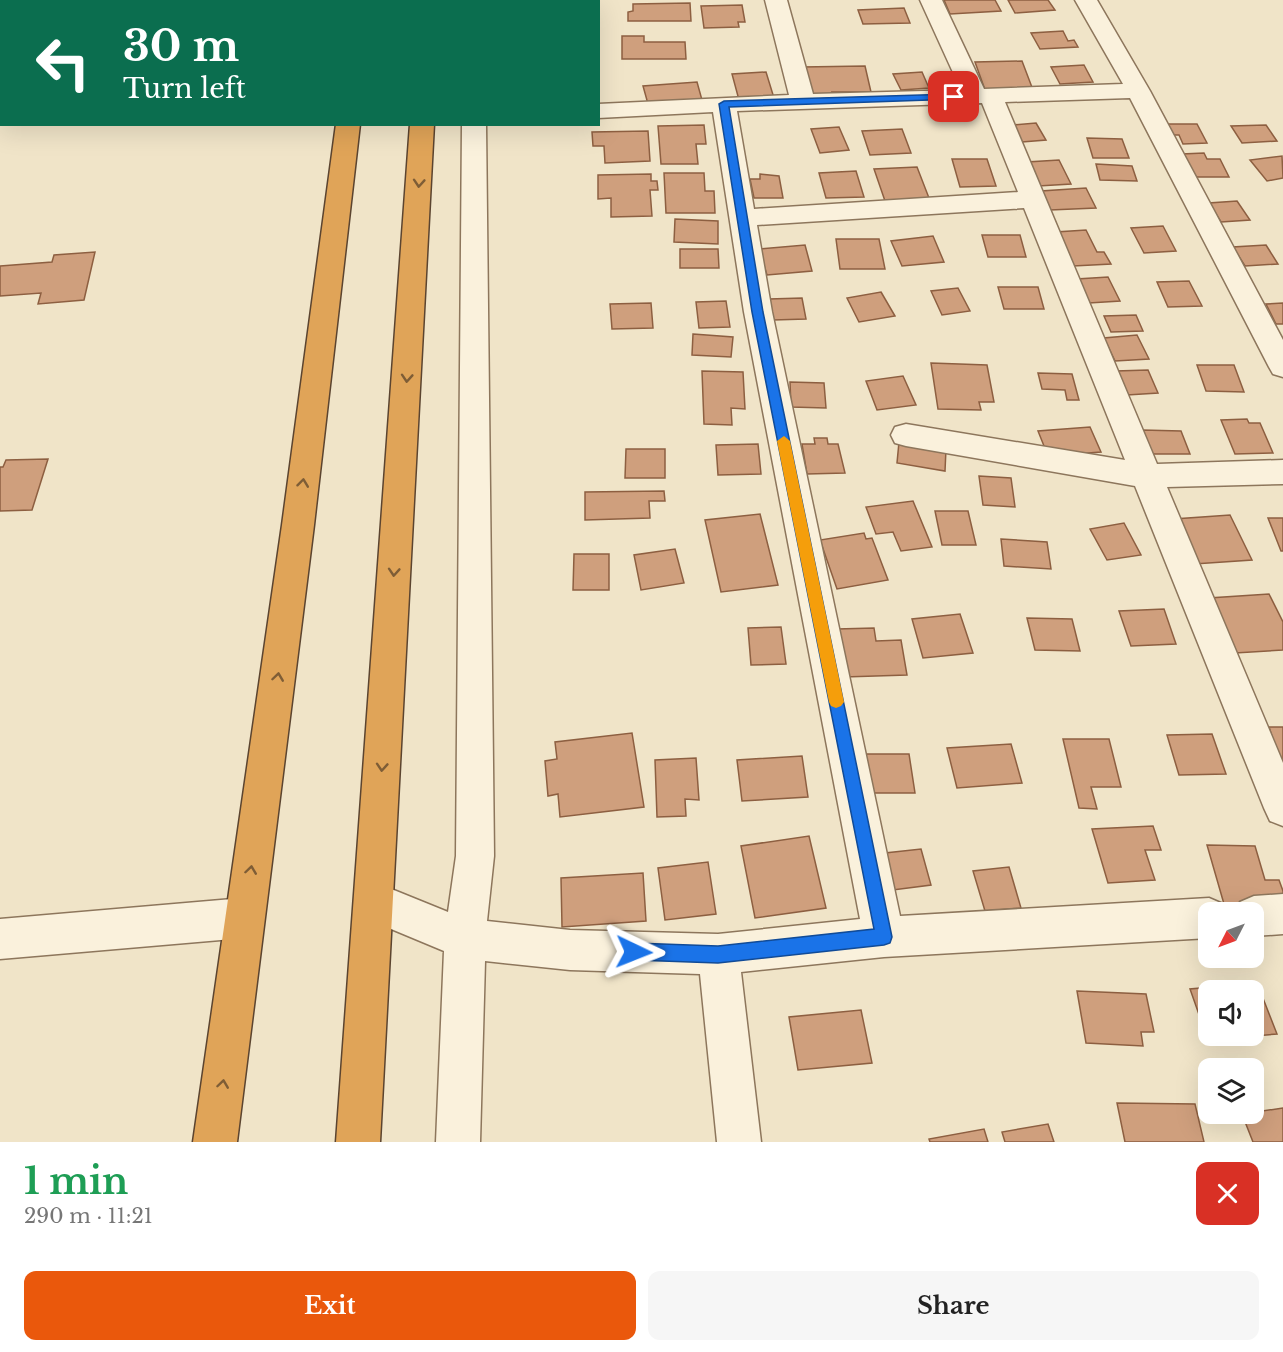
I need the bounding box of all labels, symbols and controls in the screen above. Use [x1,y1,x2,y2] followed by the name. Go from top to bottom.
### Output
[123,20,239,72] text: 30 m
[24,24,102,102] icon: left
[928,71,979,122] pin
[123,72,246,105] text: Turn left
[937,80,970,113] icon: arrive
[412,178,425,187] one-way arrow
[400,373,413,382] one-way arrow
[297,479,309,488] one-way arrow
[388,568,401,577] one-way arrow
[271,672,283,681] one-way arrow
[376,762,389,771] one-way arrow
[244,865,257,874] one-way arrow
[1198,902,1264,968] north arrow
[1198,902,1264,1124] map controls
[602,920,666,984] position arrow
[1198,980,1264,1046] button: sound
[1198,1058,1264,1124] button: layers
[216,1079,228,1089] one-way arrow
[24,1159,128,1204] text: 1 min
[1196,1162,1259,1225] button: close
[24,1204,153,1228] text: 290 m · 11:21
[24,1271,636,1340] button: Exit
[648,1271,1259,1340] button: Share

